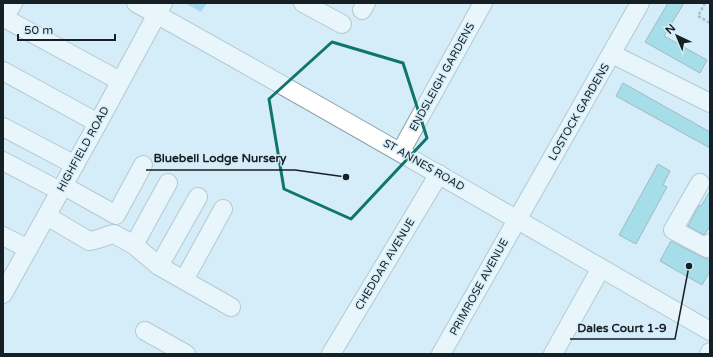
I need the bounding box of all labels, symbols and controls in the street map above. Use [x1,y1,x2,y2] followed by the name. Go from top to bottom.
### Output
[18,16,115,42] scale bar
[657,16,697,56] north arrow
[407,20,477,134] street label: ENDSLEIGH GARDENS
[663,21,678,37] text: N
[24,23,53,37] text: 50 m
[546,61,612,163] street label: LOSTOCK GARDENS
[54,104,112,194] street label: HIGHFIELD ROAD
[381,136,467,194] street label: ST ANNES ROAD
[146,146,295,170] callout: Bluebell Lodge Nursery
[153,151,287,166] text: Bluebell Lodge Nursery
[352,216,418,312] street label: CHEDDAR AVENUE
[447,236,511,338] street label: PRIMROSE AVENUE
[570,315,675,339] callout: Dales Court 1-9
[577,321,667,335] text: Dales Court 1-9

